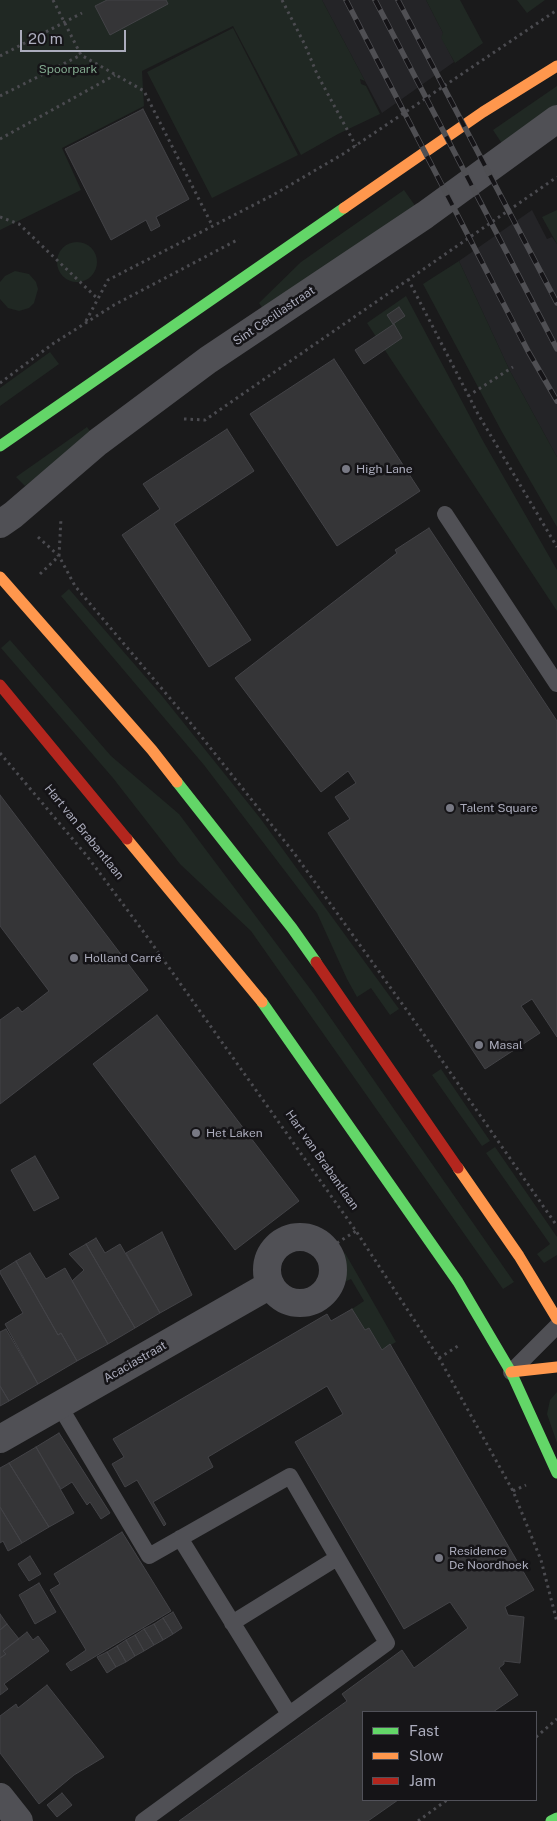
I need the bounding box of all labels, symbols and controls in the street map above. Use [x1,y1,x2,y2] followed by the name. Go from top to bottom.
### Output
[22,20,129,52] scale bar
[28,30,63,47] text: 20 m
[39,62,97,76] park label: Spoorpark
[230,283,318,349] street label: Sint Ceciliastraat
[356,462,413,476] place label: High Lane
[340,463,352,475] marker: High Lane
[41,782,127,882] street label: Hart van Brabantlaan
[460,801,538,815] place label: Talent Square
[444,802,456,814] marker: Talent Square
[84,951,161,965] place label: Holland Carré
[68,952,80,964] marker: Holland Carré
[489,1038,523,1052] place label: Masal
[473,1039,485,1051] marker: Masal
[282,1107,362,1213] street label: Hart van Brabantlaan
[206,1126,263,1140] place label: Het Laken
[190,1127,202,1139] marker: Het Laken
[101,1338,169,1386] street label: Acaciastraat
[449,1544,529,1572] place label: Residence De Noordhoek
[433,1552,445,1564] marker: Residence De Noordhoek
[362,1711,537,1801] legend
[409,1722,439,1739] text: Fast
[409,1747,443,1764] text: Slow
[409,1772,436,1789] text: Jam

